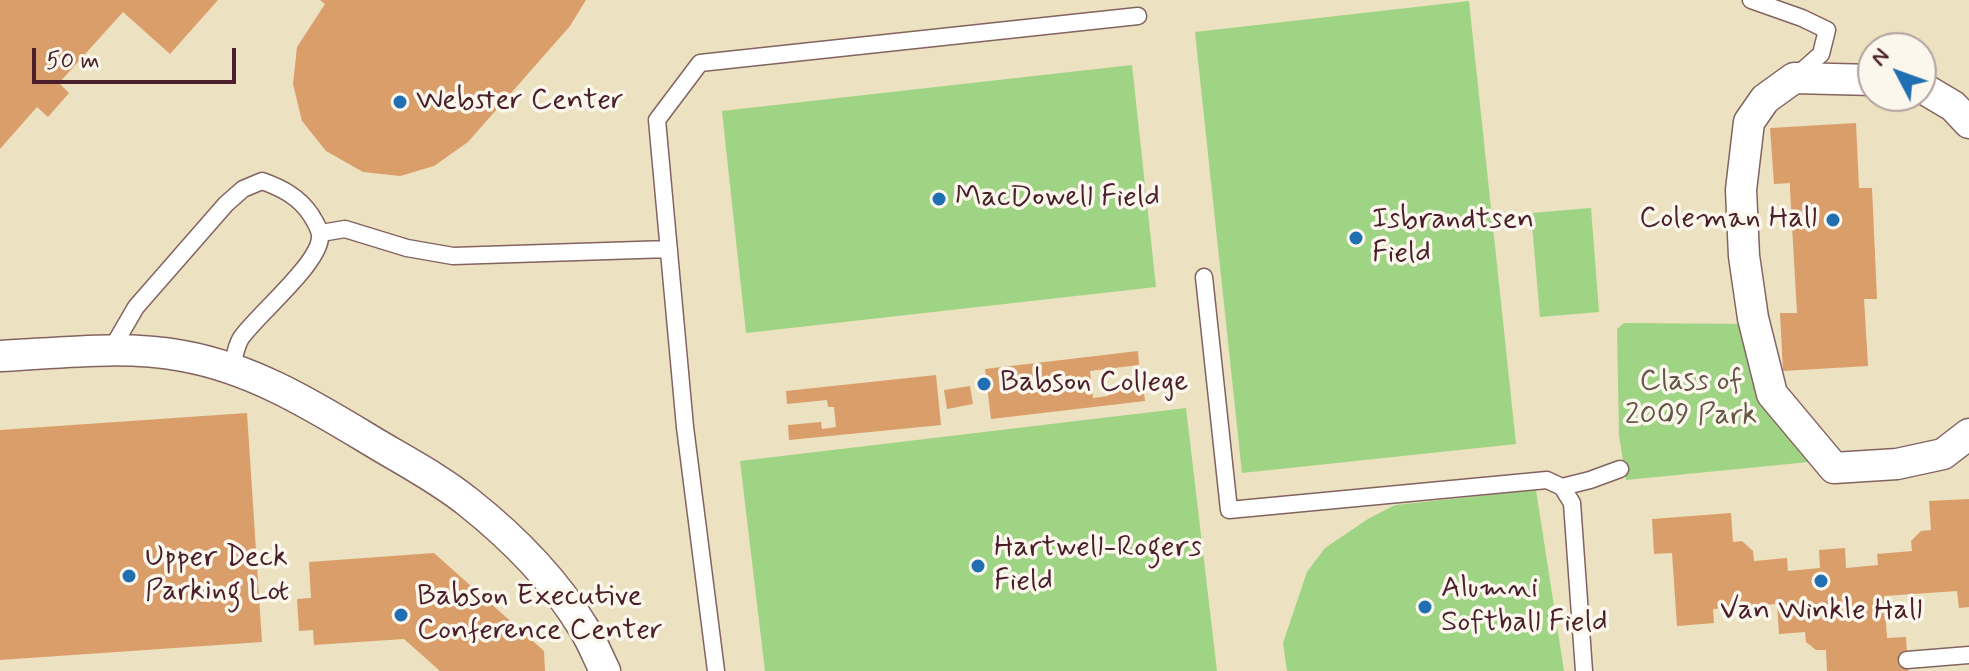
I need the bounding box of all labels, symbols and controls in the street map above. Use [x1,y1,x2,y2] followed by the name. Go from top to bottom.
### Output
[36,32,240,82] scale bar
[1857,32,1937,112] north arrow
[1865,43,1896,72] text: N
[46,46,100,77] text: 50 m
[416,84,624,120] place label: Webster Center
[391,93,409,111] marker: Webster Center
[955,181,1160,217] place label: MacDowell Field
[930,190,948,208] marker: MacDowell Field
[1639,202,1817,238] place label: Coleman Hall
[1372,203,1534,274] place label: Isbrandtsen Field
[1824,211,1842,229] marker: Coleman Hall
[1347,229,1365,247] marker: Isbrandtsen Field
[1625,365,1757,436] park label: Class of 2009 Park
[1000,366,1188,402] place label: Babson College
[975,375,993,393] marker: Babson College
[994,531,1202,602] place label: Hartwell-Rogers Field
[145,541,289,612] place label: Upper Deck Parking Lot
[969,557,987,575] marker: Hartwell-Rogers Field
[120,567,138,585] marker: Upper Deck Parking Lot
[1441,572,1608,642] place label: Alumni Softball Field
[1812,572,1830,590] marker: Van Winkle Hall
[417,580,663,650] place label: Babson Executive Conference Center
[1720,594,1922,630] place label: Van Winkle Hall
[1416,598,1434,616] marker: Alumni Softball Field
[392,606,410,624] marker: Babson Executive Conference Center

